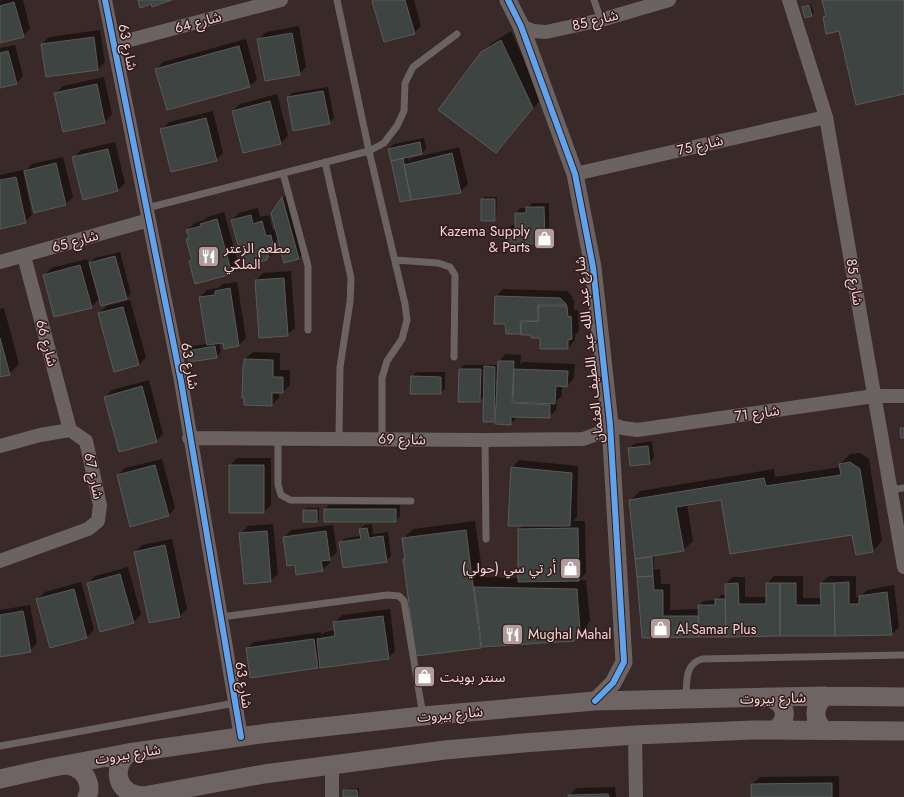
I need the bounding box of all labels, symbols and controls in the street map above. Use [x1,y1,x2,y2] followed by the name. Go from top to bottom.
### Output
[570,5,620,36] street label: شارع 85
[172,6,224,39] street label: شارع 64
[112,22,143,72] street label: شارع 63
[675,130,725,161] street label: شارع 75
[440,221,531,257] place label: Kazema Supply & Parts
[49,225,101,258] street label: شارع 65
[532,226,558,252] shop icon: Kazema Supply & Parts
[223,238,291,275] place label: مطعم الزعتر الملكي
[195,243,221,269] restaurant icon: مطعم الزعتر الملكي
[569,255,610,444] street label: شارع عبد الله عبد اللطيف العثمان
[840,257,869,307] street label: شارع 85
[30,317,63,369] street label: شارع 66
[175,341,204,391] street label: شارع 63
[733,400,781,427] street label: شارع 71
[378,429,426,450] street label: شارع 69
[78,451,109,501] street label: شارع 67
[558,555,584,581] shop icon: أر تي سي (حولي)
[462,558,556,579] place label: أر تي سي (حولي)
[648,616,674,642] shop icon: Al-Samar Plus
[676,619,757,639] place label: Al-Samar Plus
[499,621,525,647] restaurant icon: Mughal Mahal
[528,624,612,644] place label: Mughal Mahal
[229,660,258,710] street label: شارع 63
[411,664,437,690] shop icon: سنتر بوينت
[440,667,505,687] place label: سنتر بوينت
[740,687,806,710] street label: شارع بيروت
[416,701,484,728] street label: شارع بيروت
[94,739,162,770] street label: شارع بيروت

